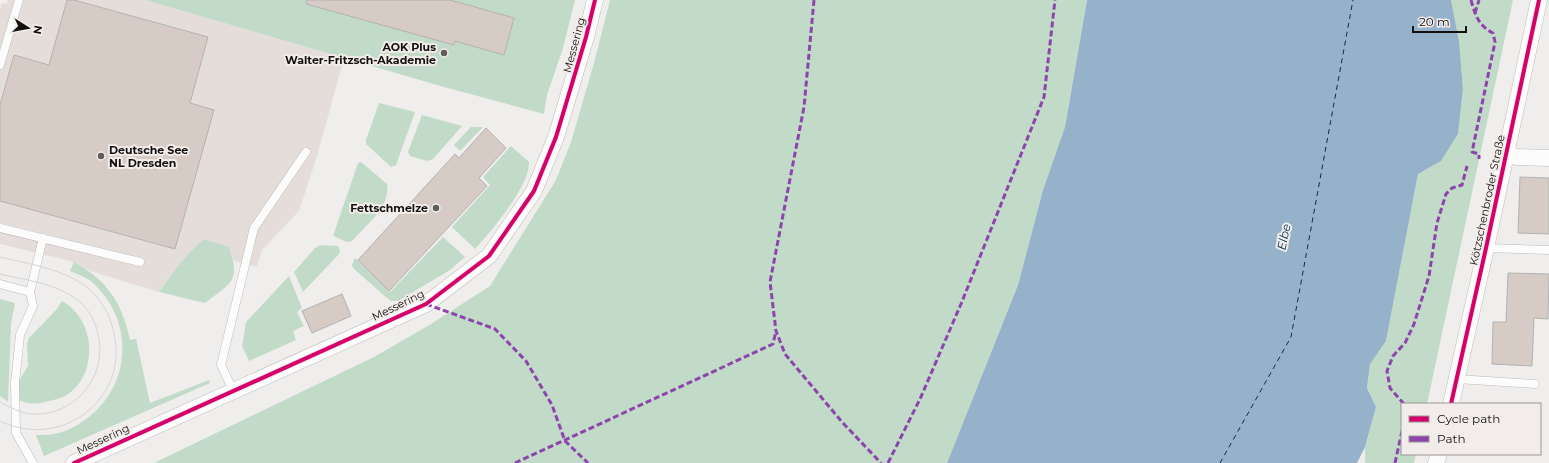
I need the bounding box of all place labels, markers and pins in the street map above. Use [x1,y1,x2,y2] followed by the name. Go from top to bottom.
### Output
[285,40,436,67] place label: AOK Plus Walter-Fritzsch-Akademie
[439,48,449,58] marker: AOK Plus Walter-Fritzsch-Akademie
[109,143,188,170] place label: Deutsche See NL Dresden
[96,151,106,161] marker: Deutsche See NL Dresden
[350,201,428,215] place label: Fettschmelze
[431,203,441,213] marker: Fettschmelze

